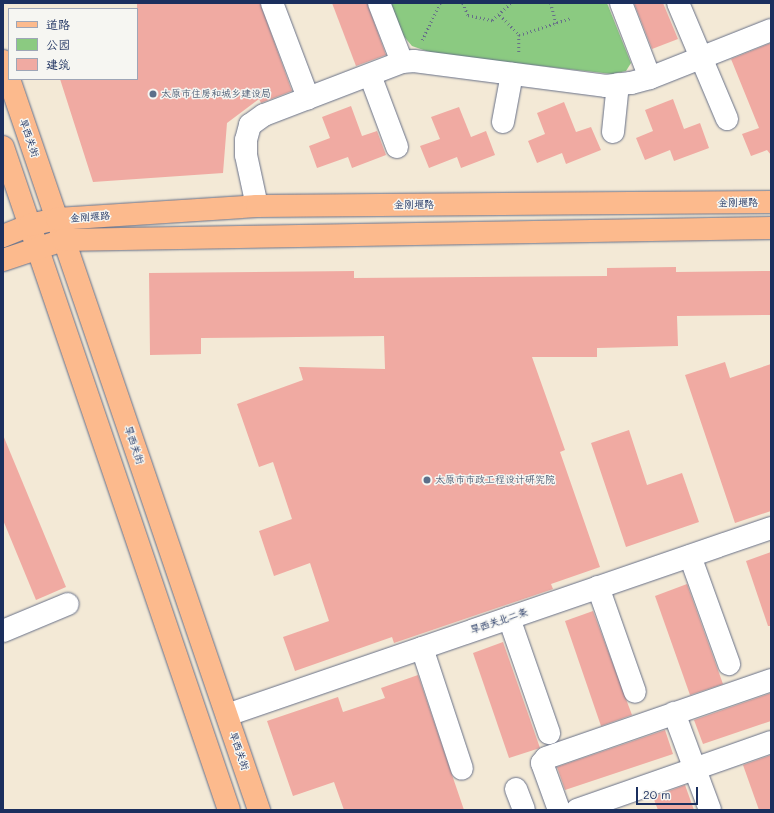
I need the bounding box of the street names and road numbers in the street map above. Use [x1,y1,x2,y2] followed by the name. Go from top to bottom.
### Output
[17,117,41,159] street label: 旱西关街
[718,197,758,209] street label: 金刚堰路
[394,199,434,211] street label: 金刚堰路
[70,210,110,224] street label: 金刚堰路
[122,424,146,466] street label: 旱西关街
[469,606,529,636] street label: 旱西关北二条
[227,730,251,772] street label: 旱西关街

